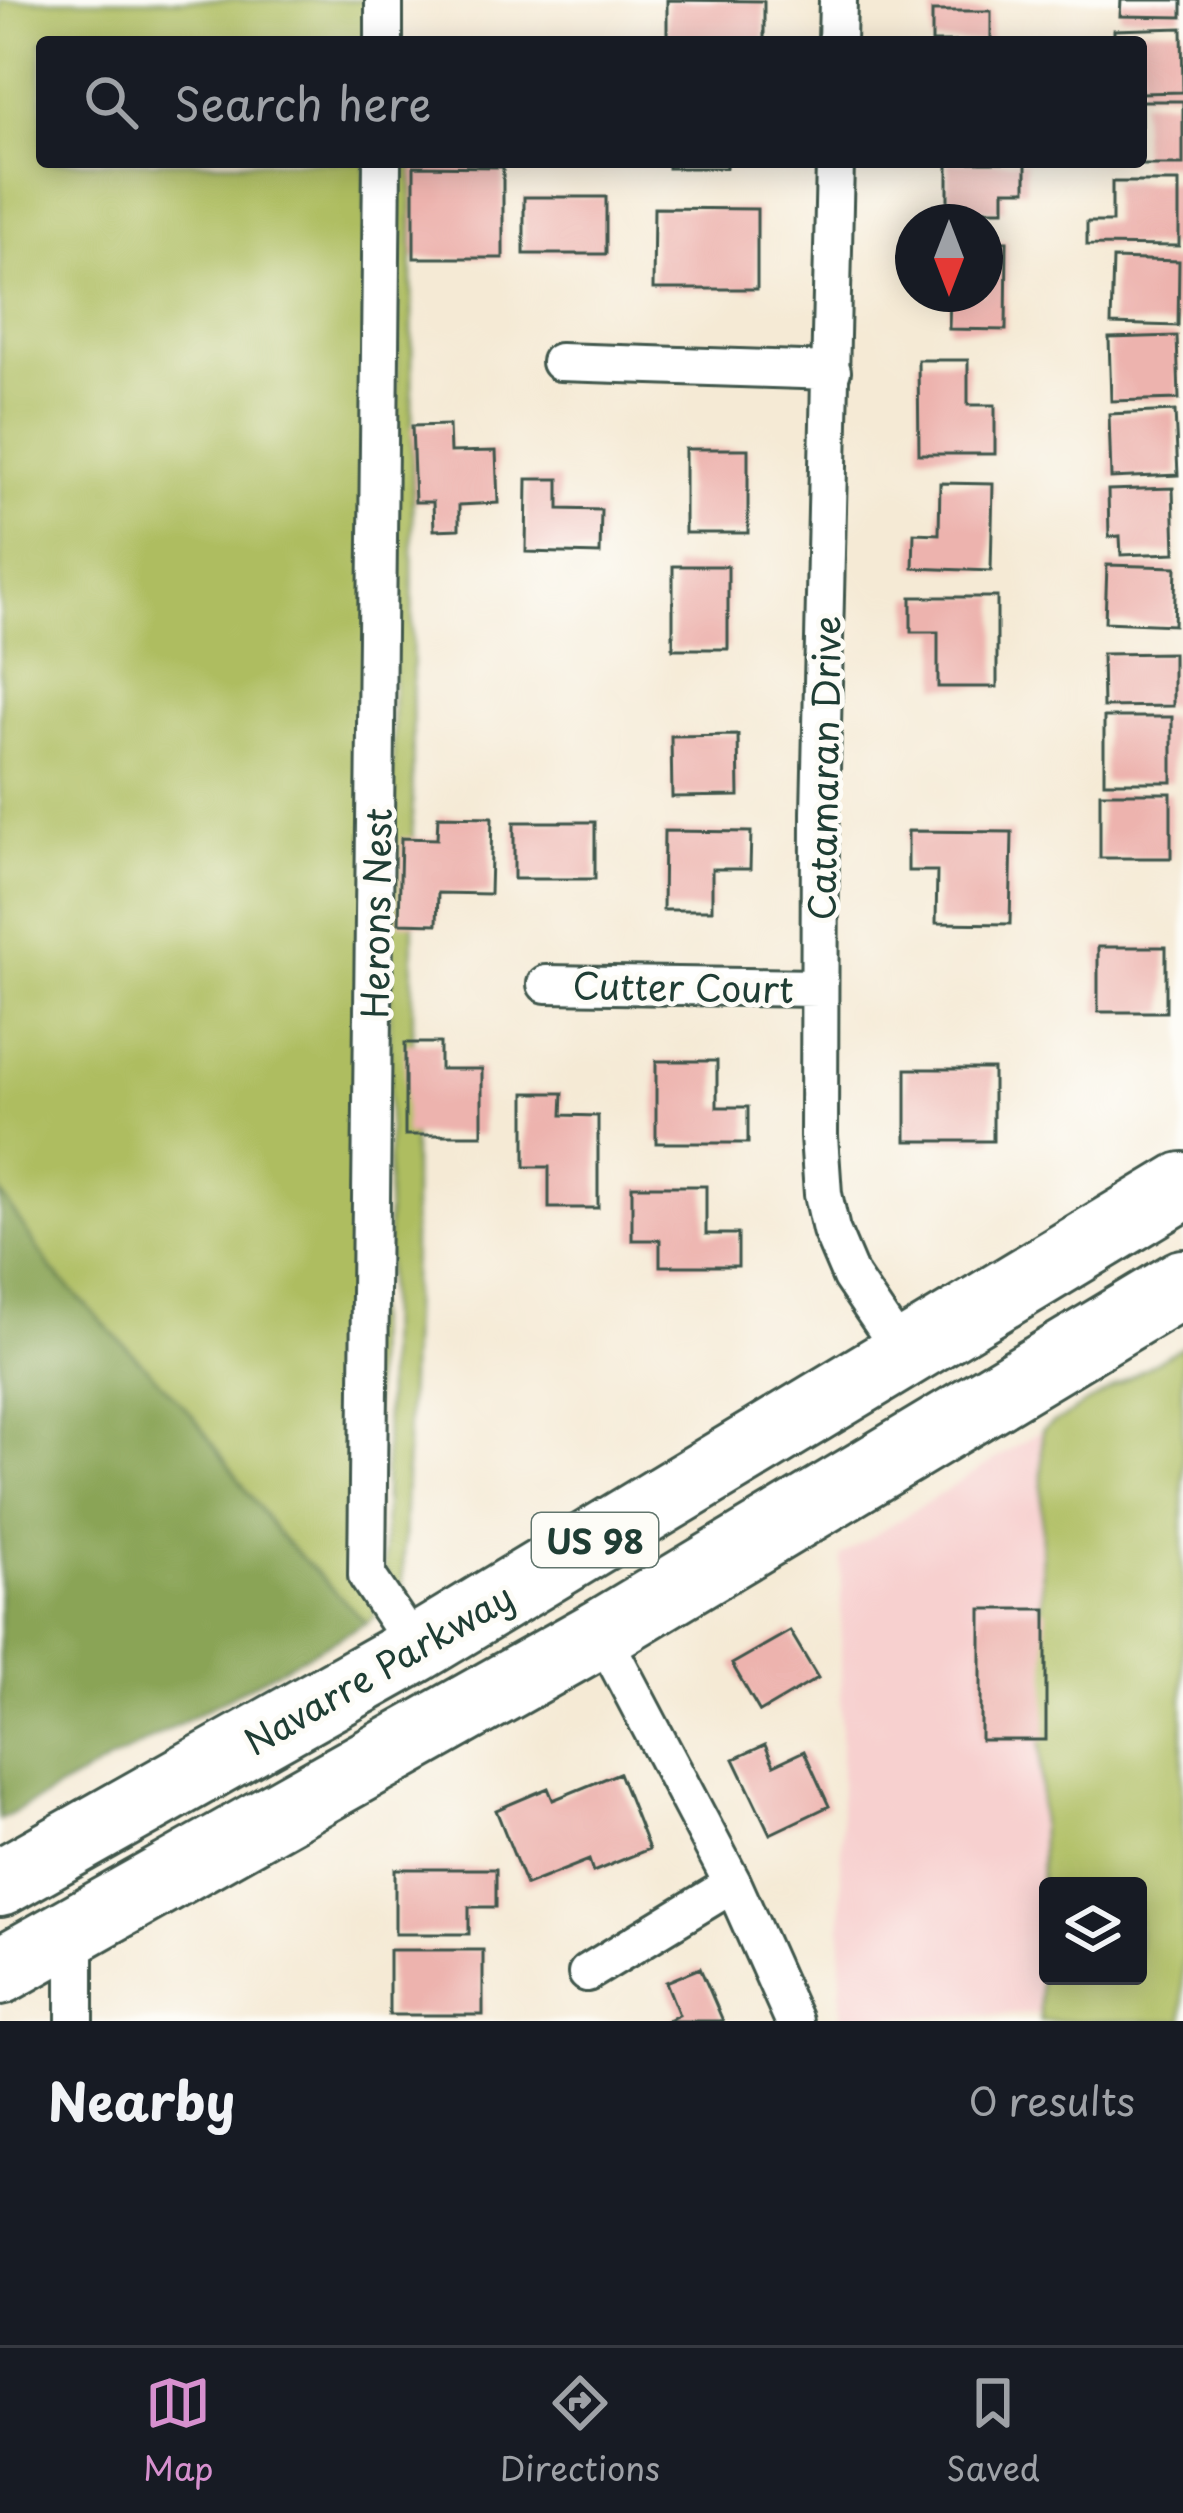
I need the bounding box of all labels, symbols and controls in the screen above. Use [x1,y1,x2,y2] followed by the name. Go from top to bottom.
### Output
[36,36,1147,168] search box
[174,68,431,136] text: Search here
[78,69,144,135] icon: search
[895,204,1003,312] north arrow
[793,615,853,921] street label: Catamaran Drive
[346,807,404,1019] street label: Herons Nest
[572,957,794,1015] street label: Cutter Court
[532,1513,658,1567] road number: US 98
[233,1569,523,1767] street label: Navarre Parkway
[1039,1877,1147,1985] map controls
[1039,1877,1147,1985] button: layers
[48,2061,235,2138] text: Nearby
[969,2070,1135,2129] text: 0 results
[143,2370,214,2492] tab: Map
[500,2370,660,2492] tab: Directions
[946,2370,1040,2492] tab: Saved

